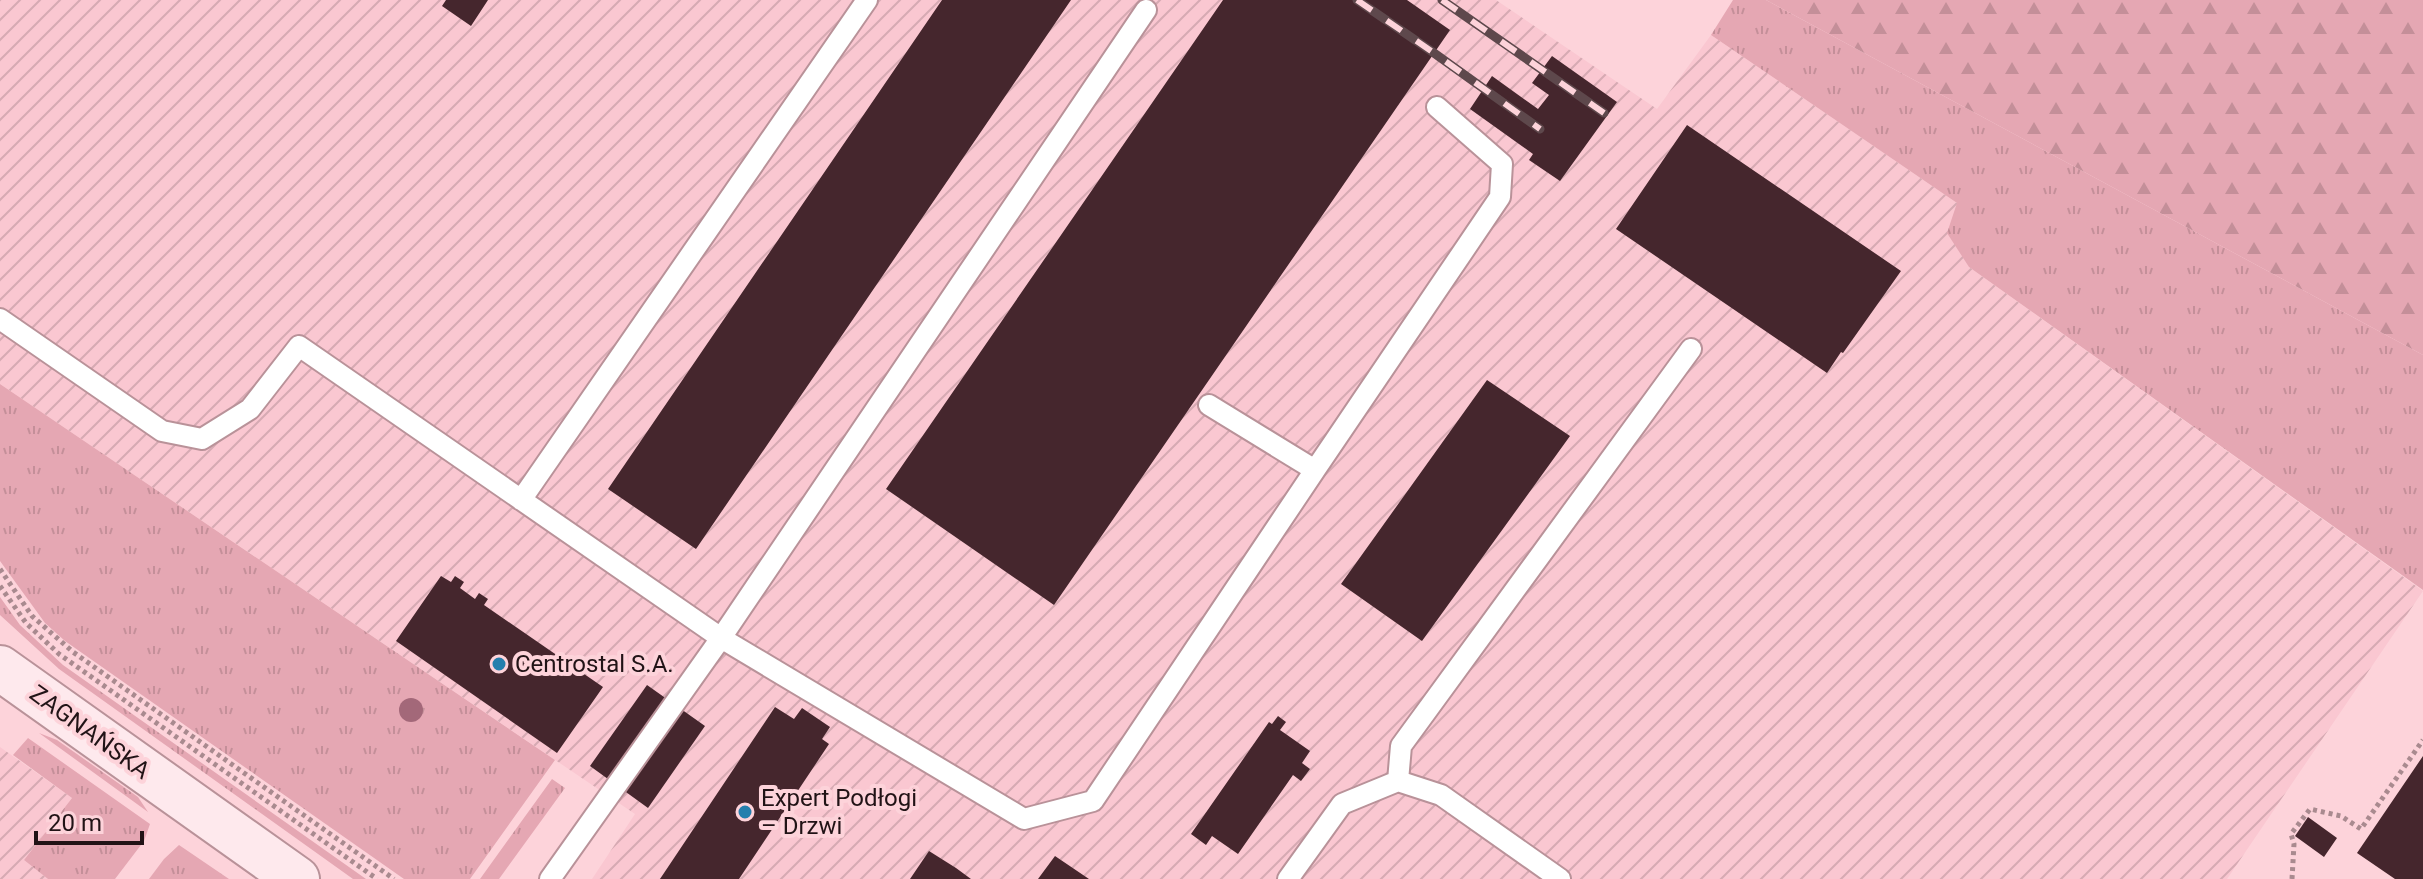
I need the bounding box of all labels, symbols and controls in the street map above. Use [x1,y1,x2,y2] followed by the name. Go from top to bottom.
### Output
[515,650,674,678] place label: Centrostal S.A.
[490,655,508,673] marker: Centrostal S.A.
[25,679,156,785] street label: ZAGNAŃSKA
[761,784,917,840] place label: Expert Podłogi – Drzwi
[36,795,142,845] scale bar
[736,803,754,821] marker: Expert Podłogi – Drzwi
[48,809,102,837] text: 20 m

